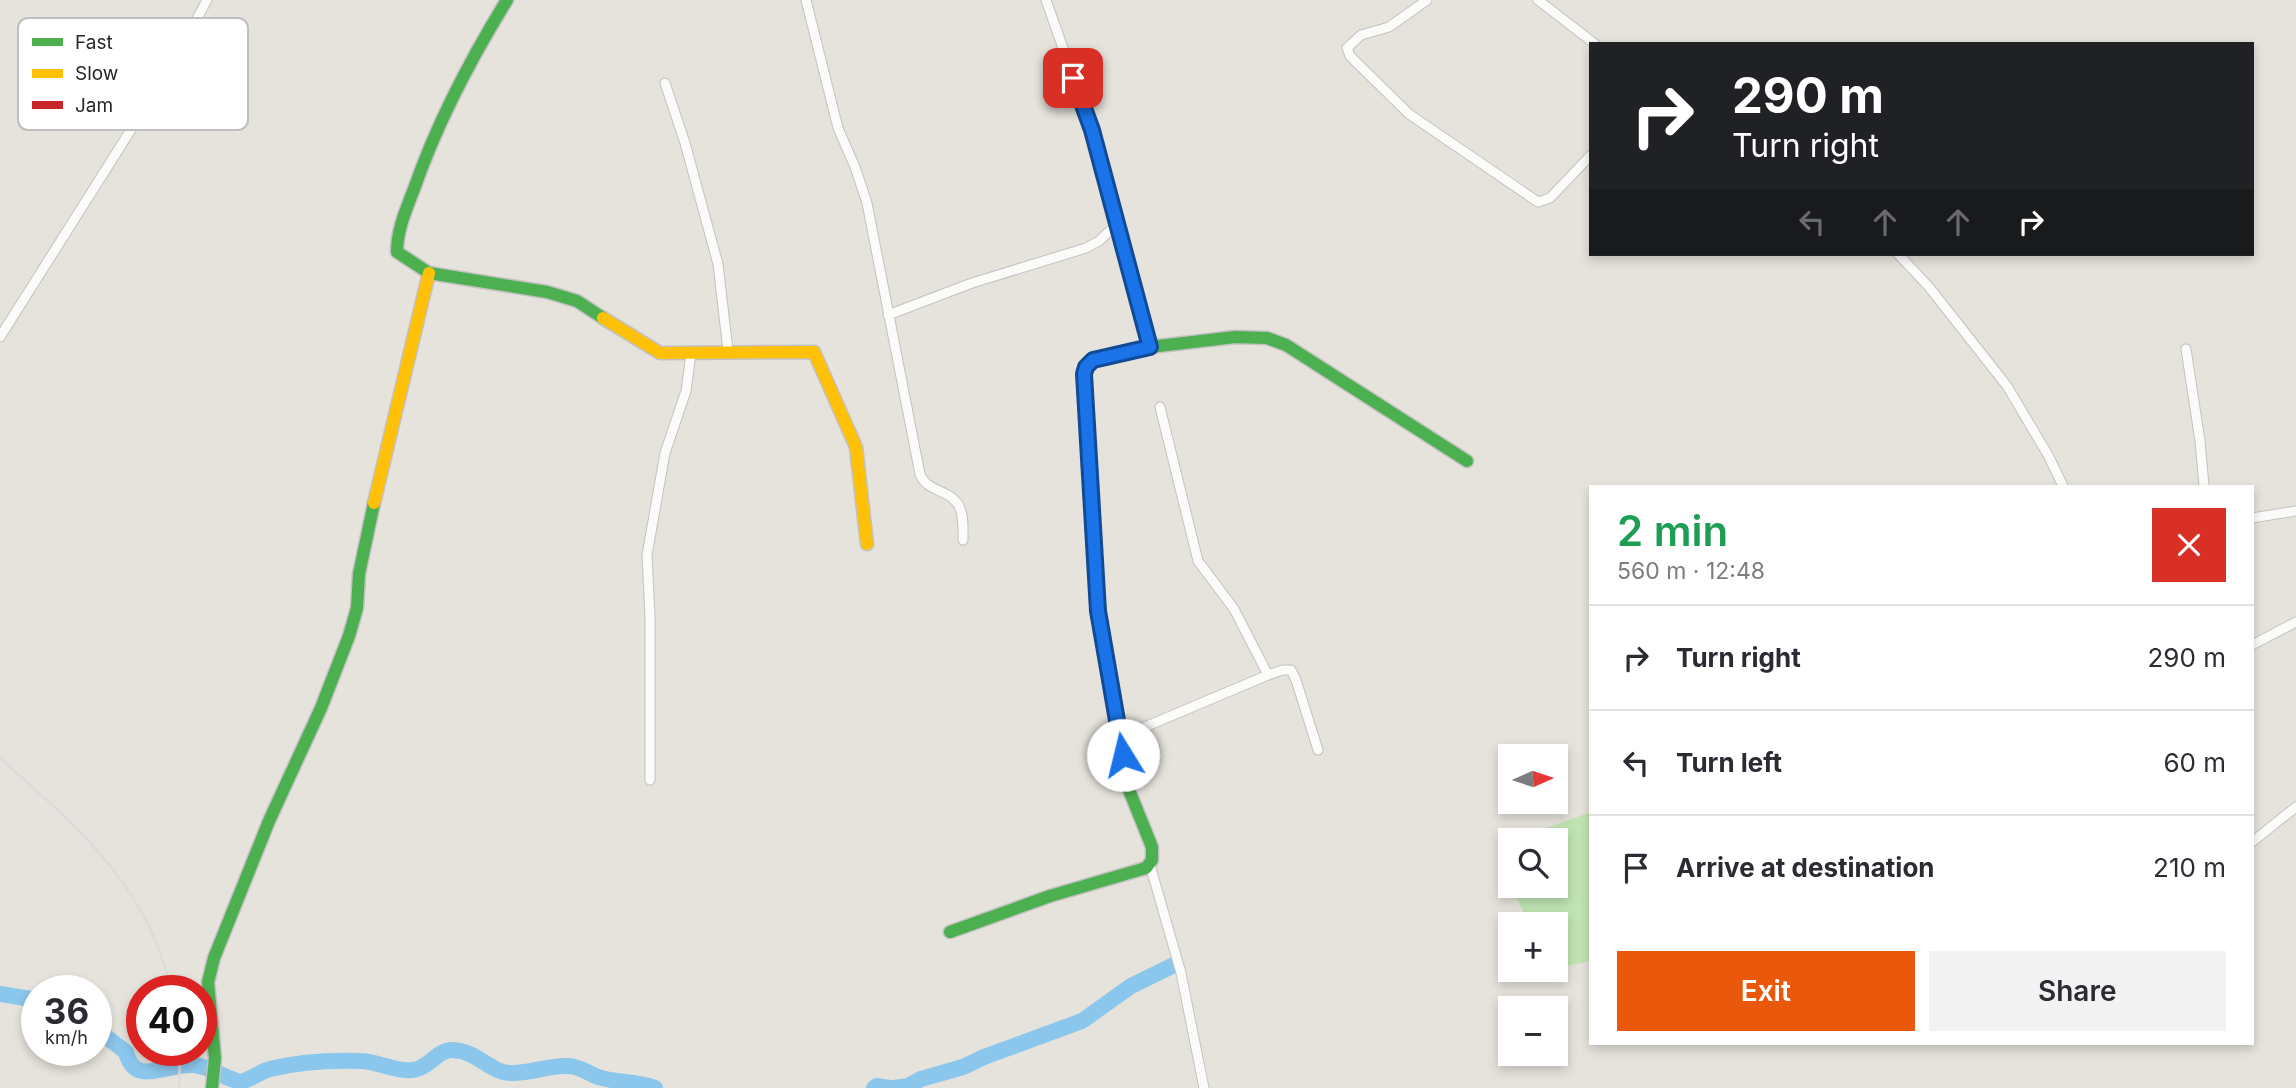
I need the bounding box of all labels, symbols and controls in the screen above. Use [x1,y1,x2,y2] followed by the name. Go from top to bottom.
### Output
[18,18,248,130] legend
[75,31,113,54] text: Fast
[1043,48,1103,108] pin
[1054,59,1092,97] icon: arrive
[75,62,118,85] text: Slow
[1732,66,1884,125] text: 290 m
[1617,70,1708,161] icon: right
[75,94,113,117] text: Jam
[1732,126,1879,165] text: Turn right
[1793,203,1831,241] icon: left
[1866,203,1904,241] icon: ahead
[1939,203,1977,241] icon: ahead
[2012,203,2050,241] icon: right
[1617,505,1728,556] text: 2 min
[2152,508,2226,582] button: close
[1617,557,1765,585] text: 560 m · 12:48
[1617,639,1655,677] icon: right
[1676,642,1801,673] text: Turn right
[2148,642,2226,673] text: 290 m
[1086,718,1160,792] position arrow
[1498,744,1568,814] north arrow
[1498,744,1568,1066] map controls
[1617,744,1655,782] icon: left
[1676,747,1782,778] text: Turn left
[2163,747,2226,778] text: 60 m
[1498,828,1568,898] button: search
[1617,849,1655,887] icon: arrive
[1676,852,1935,883] text: Arrive at destination
[2153,852,2226,883] text: 210 m
[1498,912,1568,982] button: +
[1617,951,1915,1031] button: Exit
[1929,951,2226,1031] button: Share
[126,975,217,1066] speed limit sign: 40
[44,990,89,1032] text: 36
[1498,996,1568,1066] button: −
[45,1027,88,1048] text: km/h

